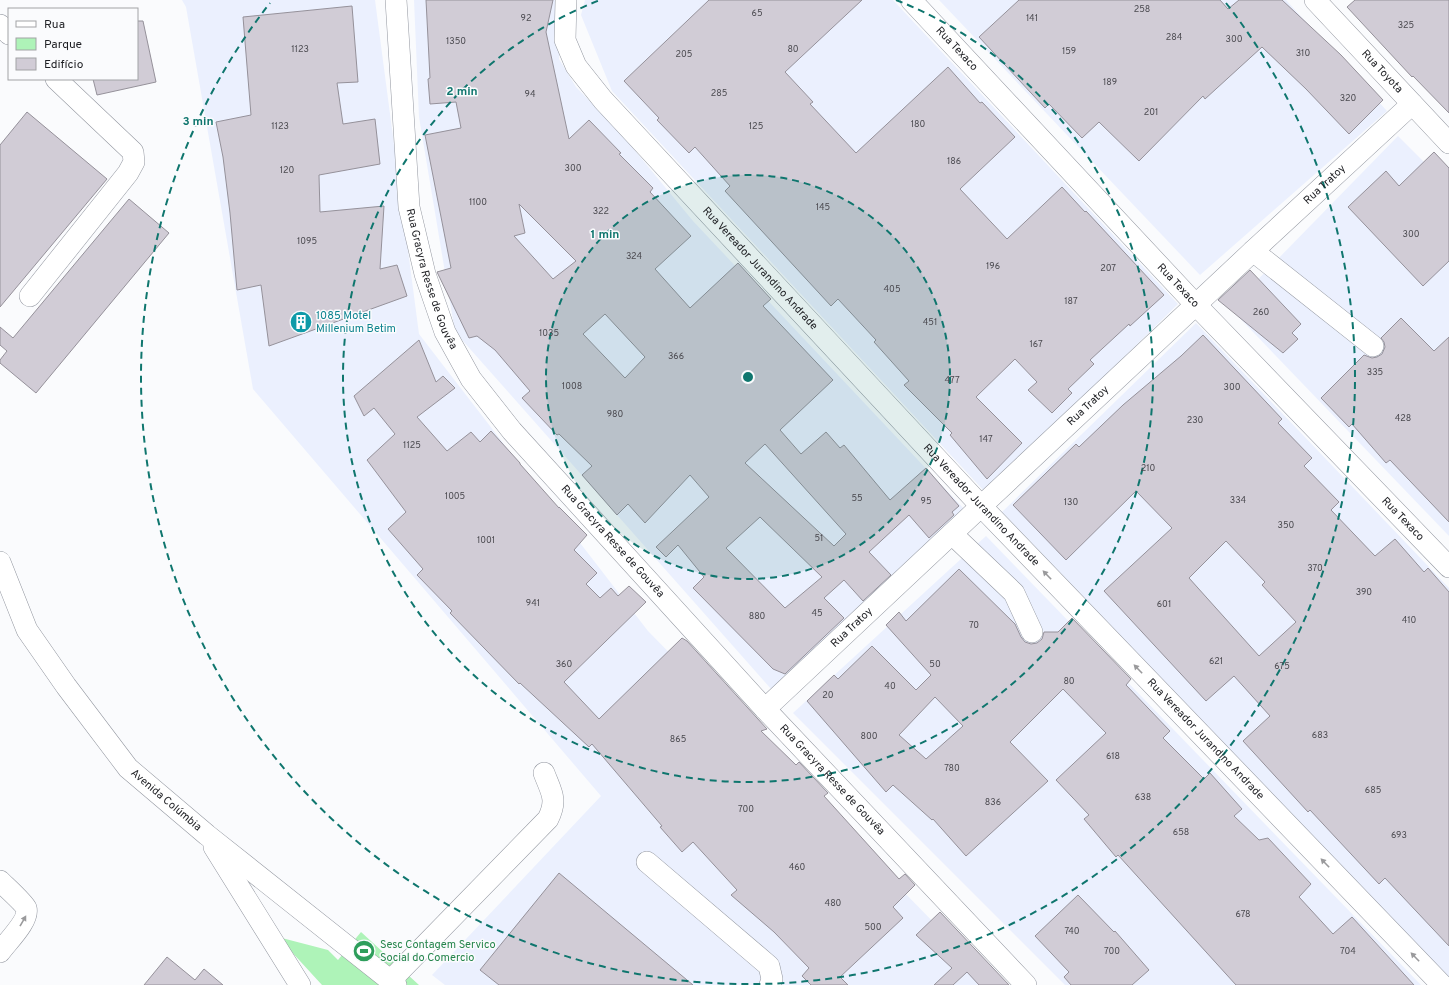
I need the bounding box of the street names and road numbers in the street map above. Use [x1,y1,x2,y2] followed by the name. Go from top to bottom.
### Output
[933,24,981,74] street label: Rua Texaco
[1358,47,1406,96] street label: Rua Toyota
[1301,162,1349,208] street label: Rua Tratoy
[699,204,821,333] street label: Rua Vereador Jurandino Andrade
[403,207,460,352] street label: Rua Gracyra Resse de Gouvêa
[1154,261,1202,311] street label: Rua Texaco
[1064,383,1112,429] street label: Rua Tratoy
[920,441,1042,569] street label: Rua Vereador Jurandino Andrade
[558,482,667,601] street label: Rua Gracyra Resse de Gouvêa
[1378,494,1427,544] street label: Rua Texaco
[828,604,876,651] street label: Rua Tratoy
[1144,676,1267,803] street label: Rua Vereador Jurandino Andrade
[776,722,888,838] street label: Rua Gracyra Resse de Gouvêa
[128,766,204,834] street label: Avenida Colúmbia

